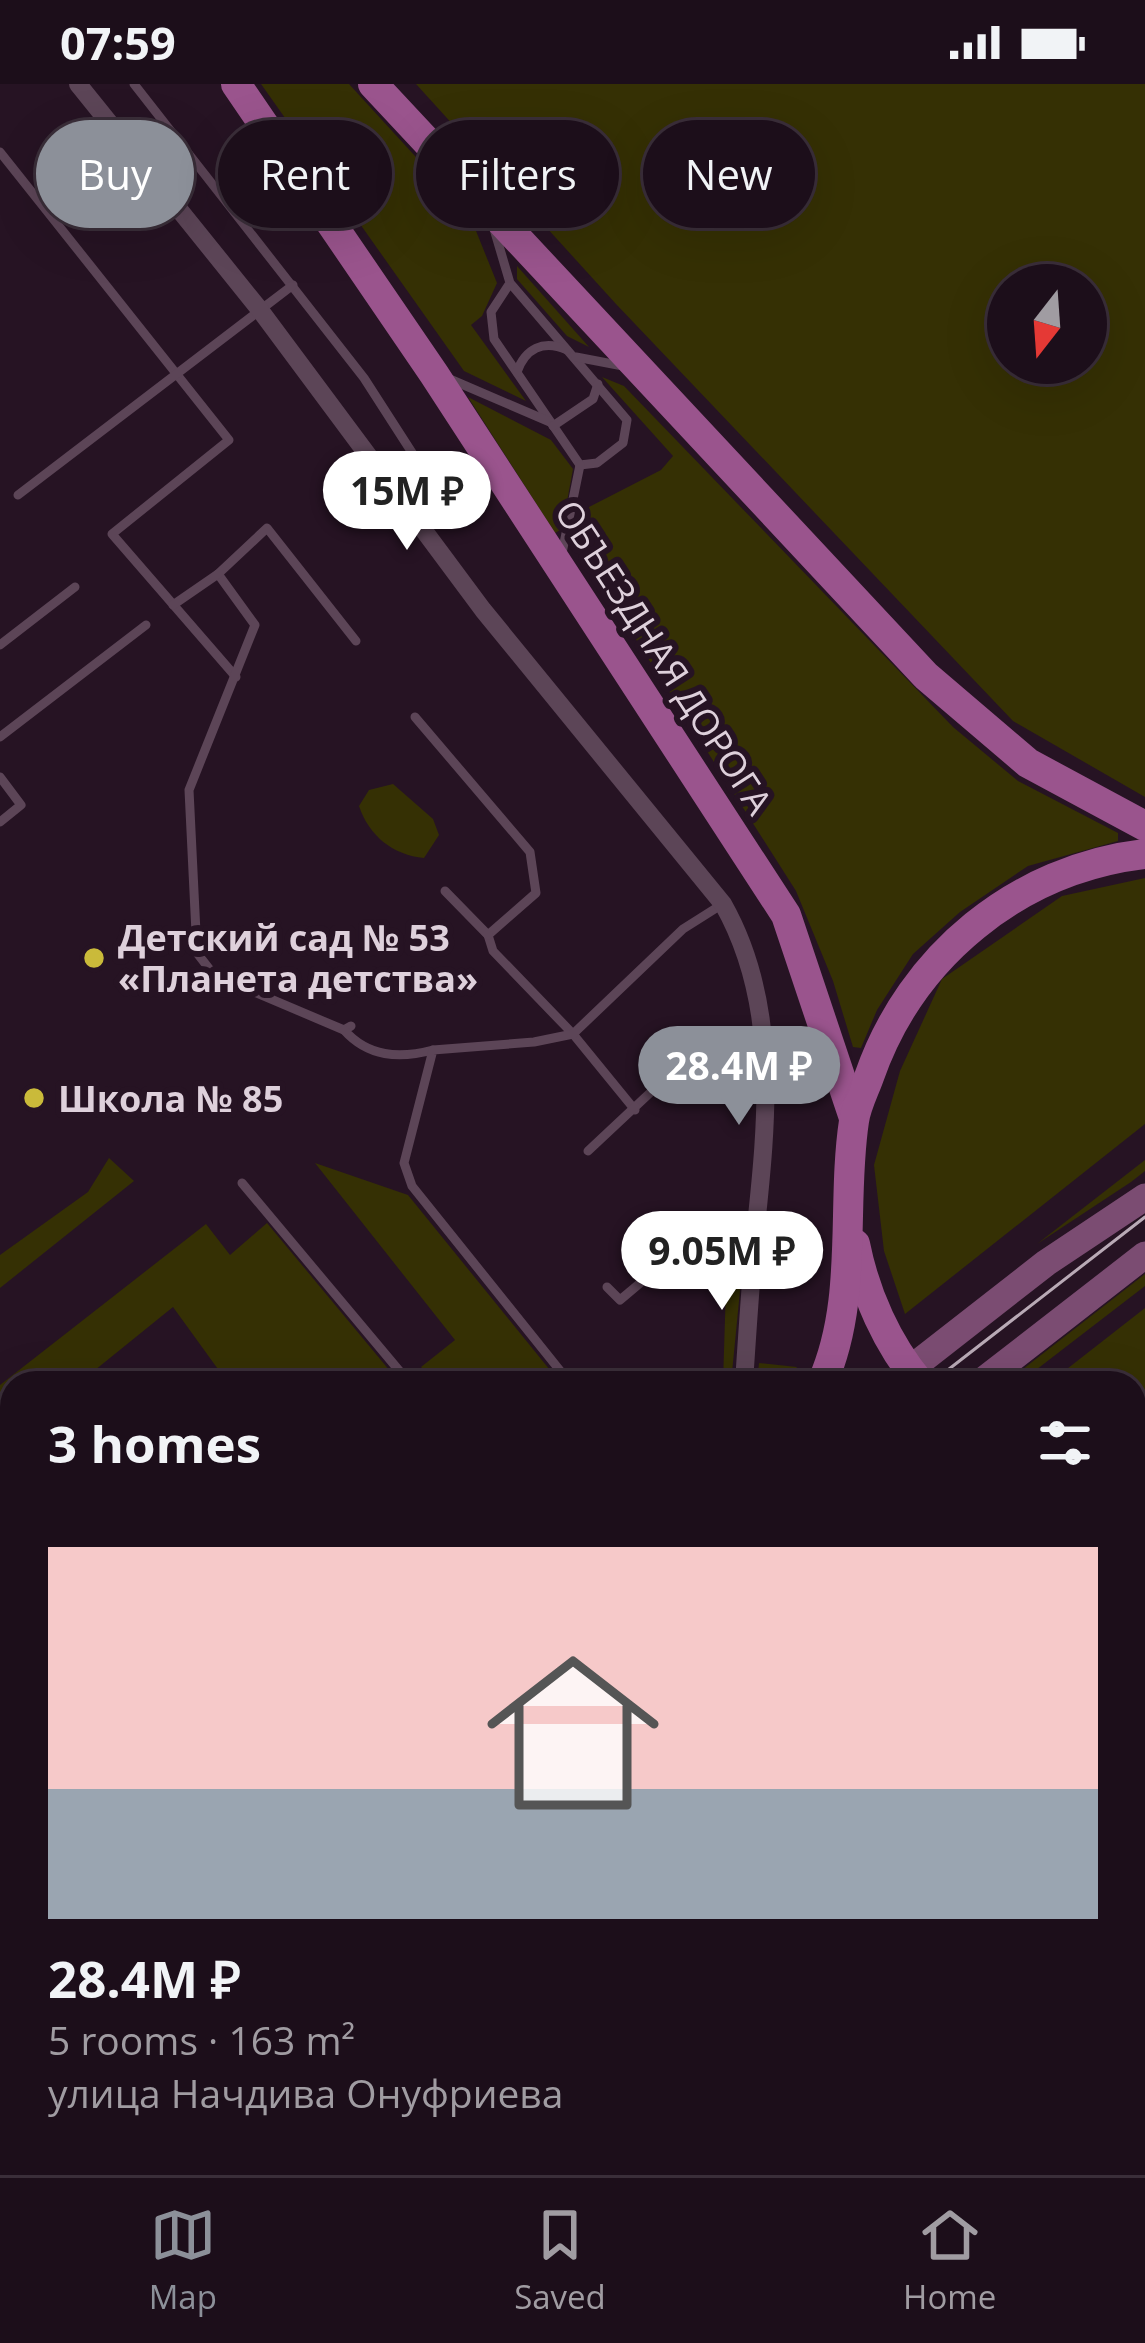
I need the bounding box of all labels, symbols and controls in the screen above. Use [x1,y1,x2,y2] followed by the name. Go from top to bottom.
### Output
[60,12,176,73] text: 07:59
[36,120,194,228] chip: Buy
[218,120,392,228] chip: Rent
[416,120,619,228] chip: Filters
[643,120,815,228] chip: New
[987,264,1107,384] north arrow
[987,264,1107,384] map controls
[323,451,491,553] pin: 15M ₽
[350,463,464,516] text: 15M ₽
[544,490,784,824] street label: ОБЪЕЗДНАЯ ДОРОГА
[118,913,478,1003] place label: Детский сад № 53 «Планета детства»
[81,945,107,971] marker: Детский сад № 53 «Планета детства»
[628,1026,850,1128] pin: 28.4M ₽
[665,1038,813,1091] text: 28.4M ₽
[58,1074,283,1123] place label: Школа № 85
[21,1085,47,1111] marker: Школа № 85
[611,1211,833,1313] pin: 9.05M ₽
[648,1223,796,1276] text: 9.05M ₽
[48,1408,261,1478] text: 3 homes
[1032,1410,1098,1476] icon: filters
[465,1625,681,1841] icon: home
[48,1943,241,2013] text: 28.4M ₽
[48,2013,355,2066] text: 5 rooms · 163 m²
[48,2066,563,2119] text: улица Начдива Онуфриева
[149,2202,217,2319] tab: Map
[514,2202,606,2319] tab: Saved
[903,2202,996,2319] tab: Home

